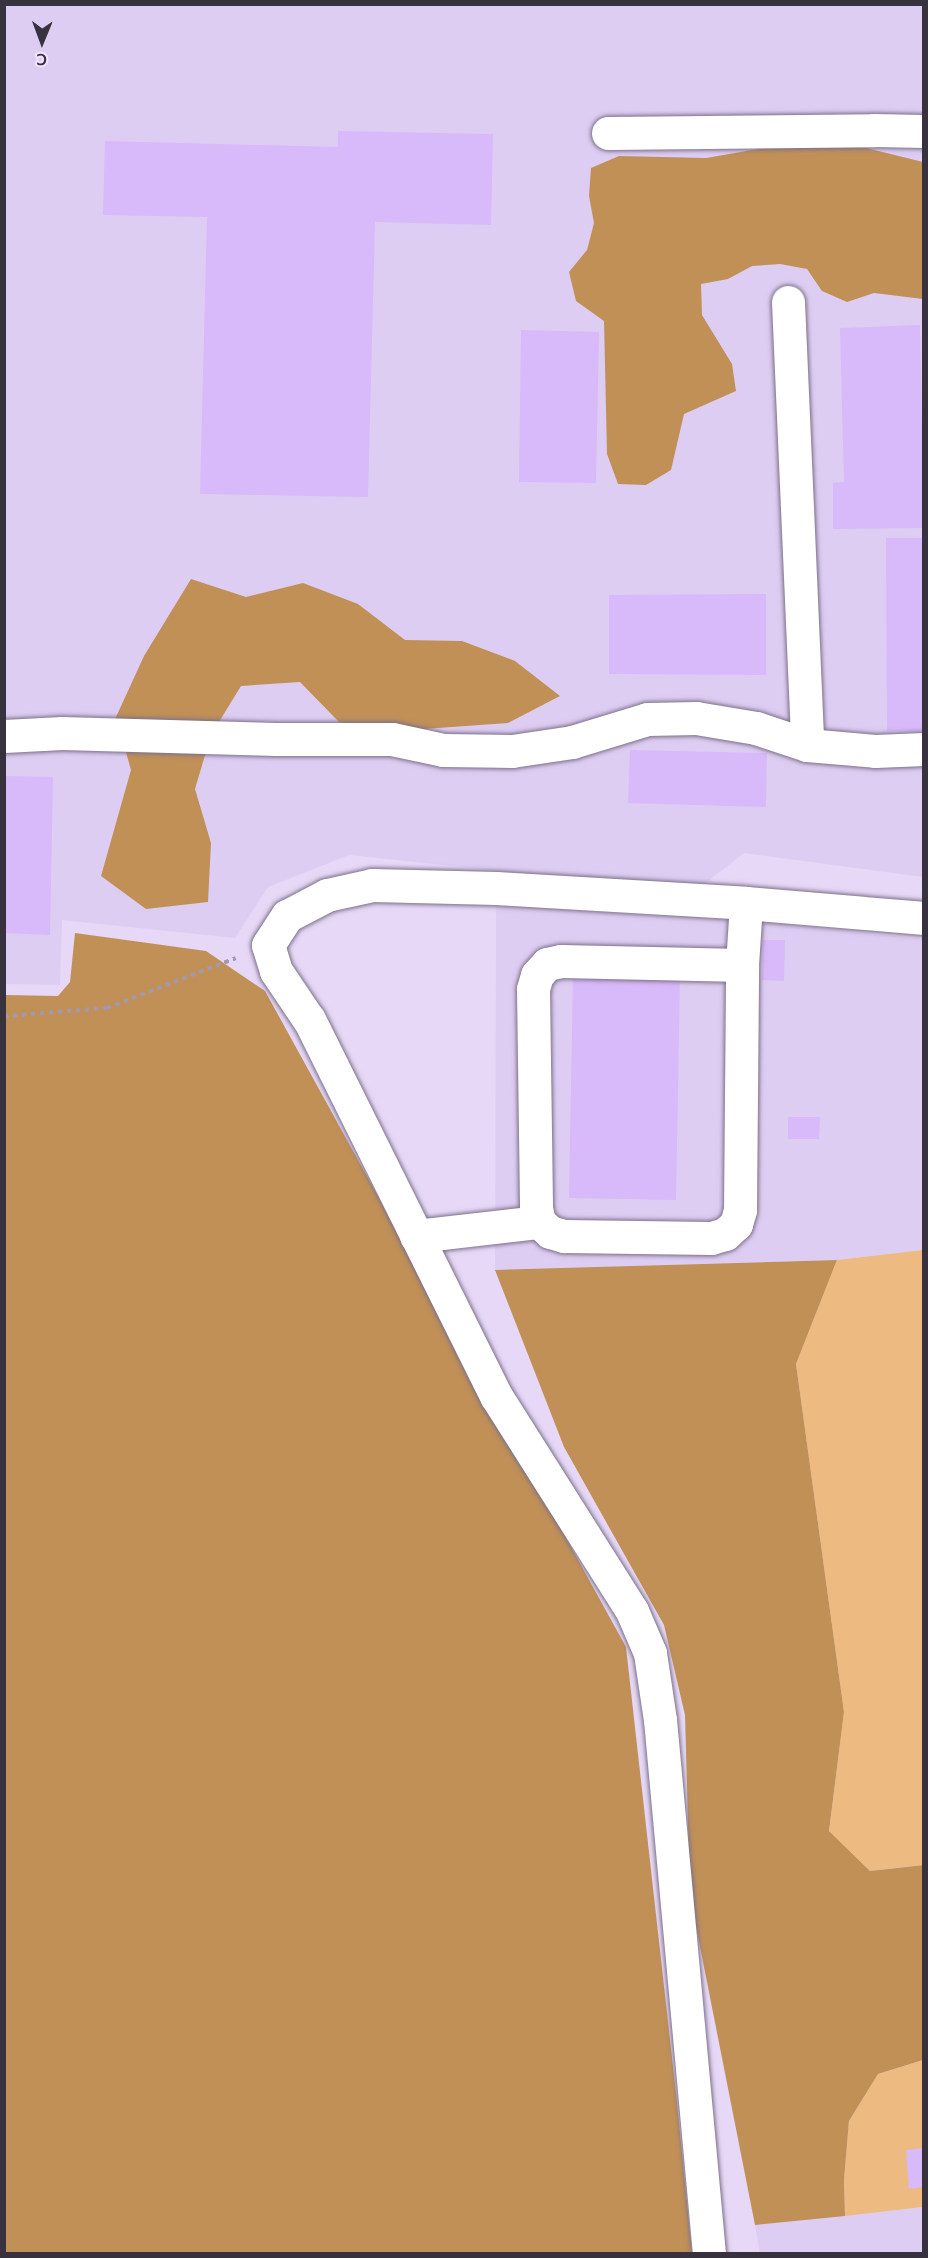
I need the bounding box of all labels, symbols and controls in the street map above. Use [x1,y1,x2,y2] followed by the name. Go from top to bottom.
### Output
[12,12,72,72] north arrow
[36,50,47,70] text: С

